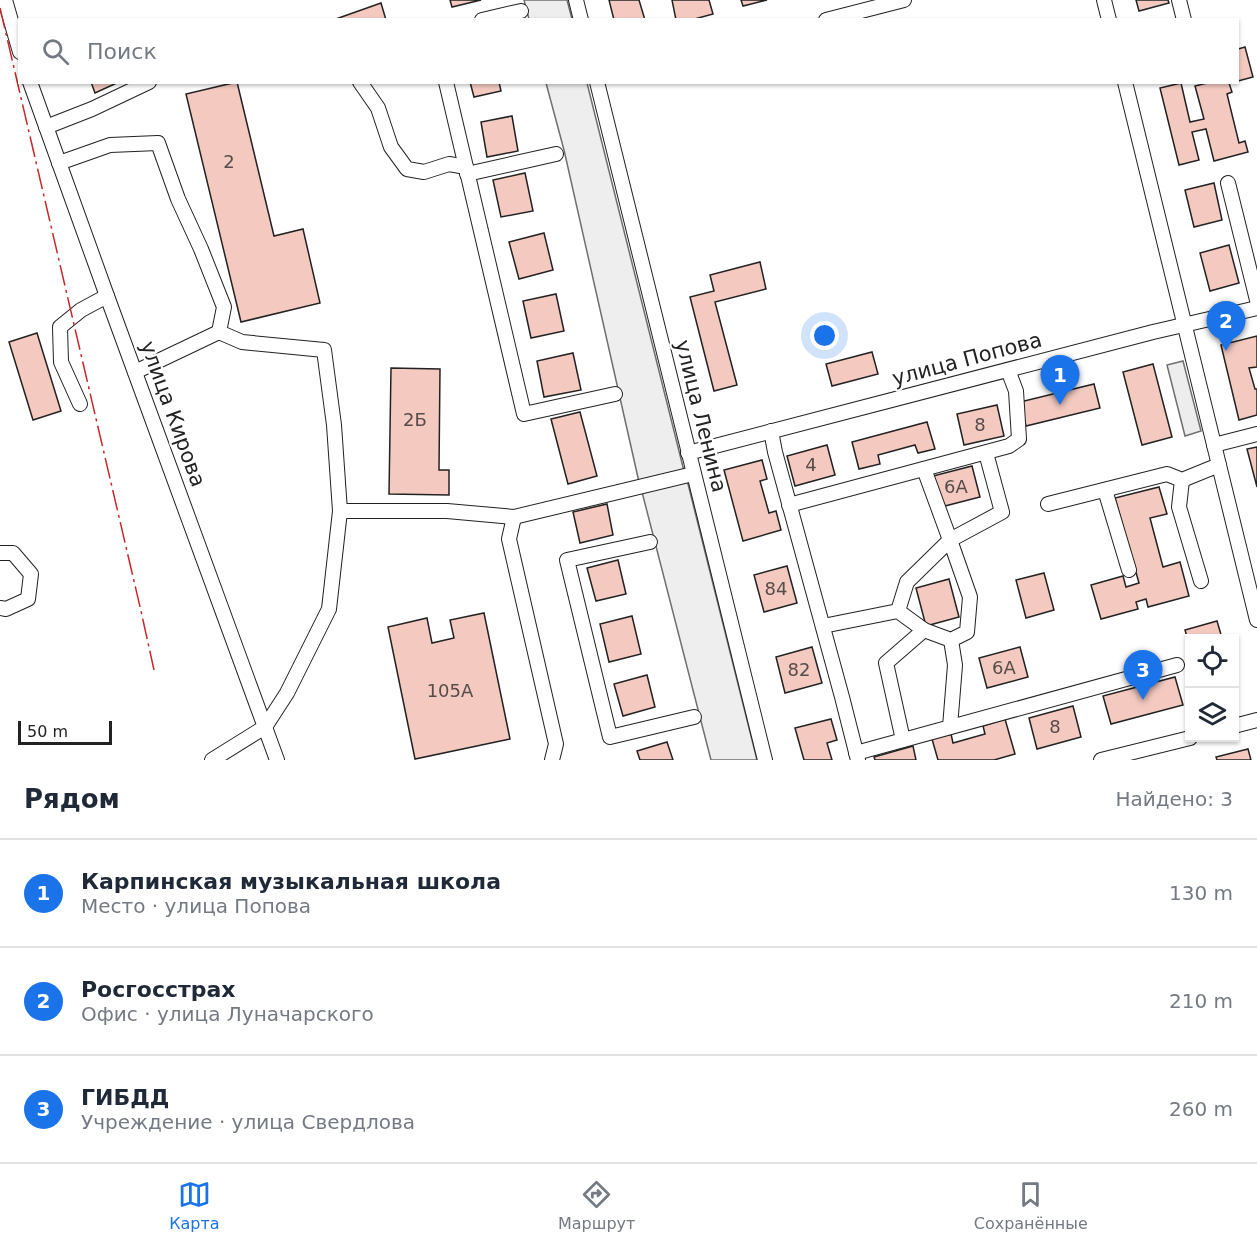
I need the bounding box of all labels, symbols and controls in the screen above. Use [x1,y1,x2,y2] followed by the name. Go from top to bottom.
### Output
[18,18,1239,84] search box
[39,35,72,68] icon: search
[87,39,157,64] text: Поиск
[223,151,235,172] house number: 2
[1206,302,1246,351] pin: 2
[810,321,839,350] your location
[890,328,1044,390] street label: улица Попова
[670,337,732,495] street label: улица Ленина
[136,338,210,490] street label: улица Кирова
[1040,356,1080,405] pin: 1
[403,409,427,430] house number: 2Б
[974,414,986,435] house number: 8
[805,454,817,475] house number: 4
[944,476,969,497] house number: 6А
[765,578,787,599] house number: 84
[1185,634,1239,742] map controls
[1185,634,1239,688] button: locate
[1124,650,1162,700] pin: 3
[992,657,1017,678] house number: 6А
[788,659,810,680] house number: 82
[427,680,474,701] house number: 105А
[1185,688,1239,742] button: layers
[1049,716,1061,737] house number: 8
[18,718,112,746] scale bar
[27,722,68,741] text: 50 m
[24,784,120,814] text: Рядом
[1115,787,1233,811] text: Найдено: 3
[81,869,501,894] text: Карпинская музыкальная школа
[37,881,50,905] text: 1
[1169,881,1233,905] text: 130 m
[81,894,311,918] text: Место · улица Попова
[81,977,236,1002] text: Росгосстрах
[37,989,50,1013] text: 2
[1169,989,1233,1013] text: 210 m
[81,1002,374,1026] text: Офис · улица Луначарского
[81,1085,169,1110] text: ГИБДД
[37,1097,50,1121] text: 3
[1169,1097,1233,1121] text: 260 m
[81,1110,415,1134] text: Учреждение · улица Свердлова
[169,1178,220,1233] tab: Карта
[558,1178,635,1233] tab: Маршрут
[974,1178,1088,1233] tab: Сохранённые

